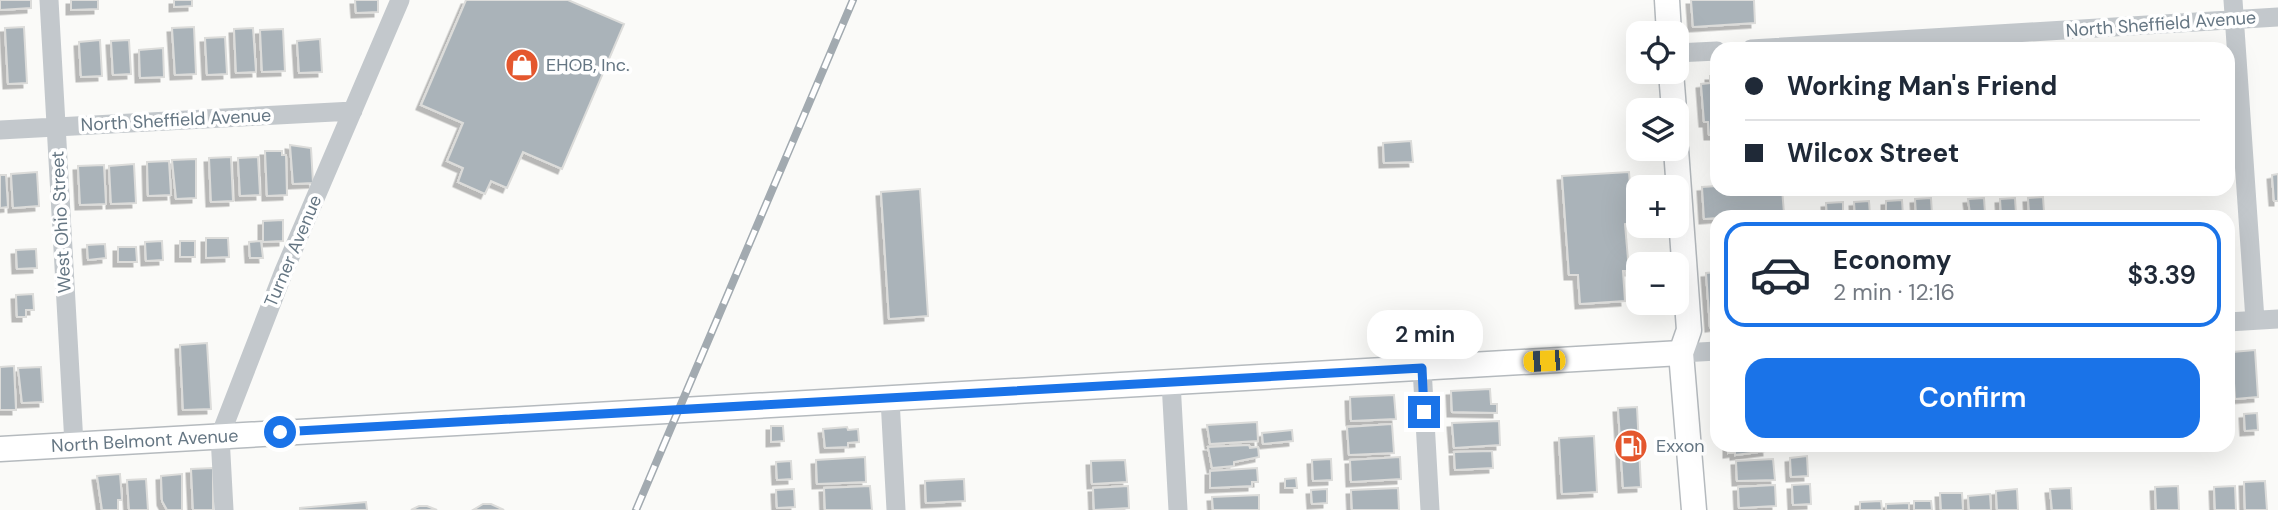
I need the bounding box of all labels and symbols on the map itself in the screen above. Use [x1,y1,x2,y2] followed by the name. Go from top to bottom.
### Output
[2065,5,2257,43] street label: North Sheffield Avenue
[503,46,541,84] shop icon: EHOB, Inc.
[546,53,630,77] place label: EHOB, Inc.
[80,103,272,137] street label: North Sheffield Avenue
[45,150,77,294] street label: West Ohio Street
[259,191,327,311] street label: Turner Avenue
[1366,310,1482,360] callout: 2 min
[1523,349,1566,373] car
[1408,396,1440,428] route end
[264,416,296,448] route start
[51,423,239,458] street label: North Belmont Avenue
[1612,427,1650,465] fuel station icon: Exxon
[1656,434,1705,458] place label: Exxon

